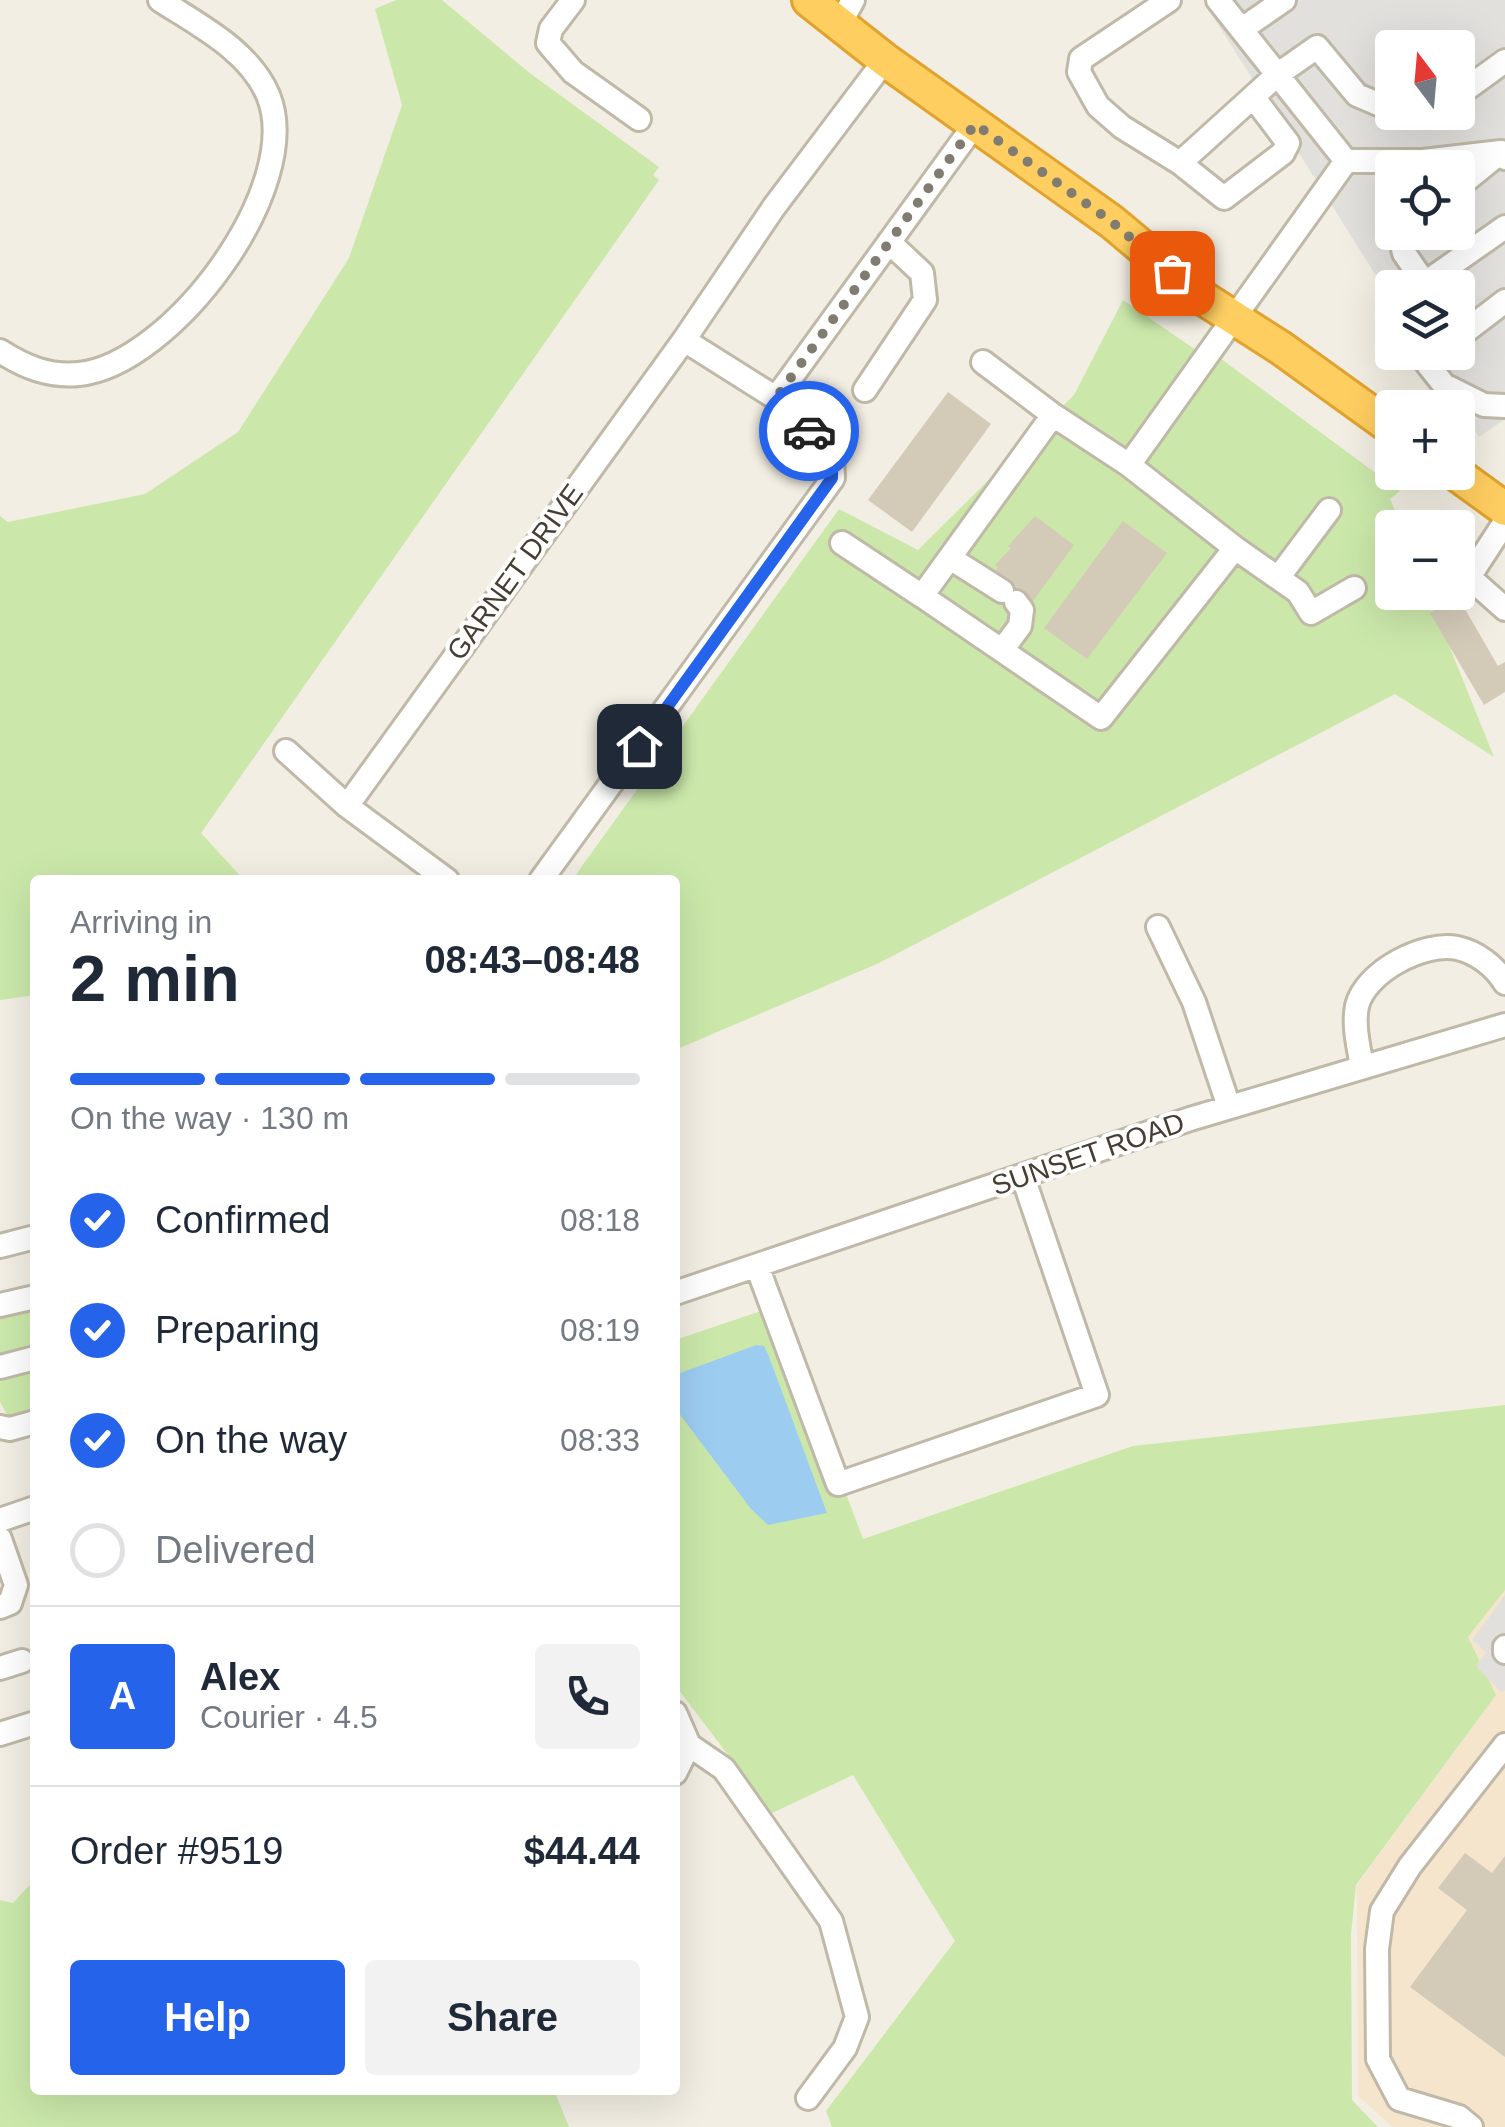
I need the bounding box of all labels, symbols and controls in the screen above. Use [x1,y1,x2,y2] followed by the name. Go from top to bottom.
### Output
[1375,30,1475,130] north arrow
[1375,30,1475,610] map controls
[1375,150,1475,250] button: locate
[1130,231,1215,316] pin
[1145,246,1200,301] icon: bag
[1375,270,1475,370] button: layers
[759,381,859,481] courier
[1375,390,1475,490] button: +
[782,404,837,459] icon: car
[441,478,589,666] street label: GARNET DRIVE
[1375,510,1475,610] button: −
[597,704,682,789] pin
[612,719,667,774] icon: home
[70,904,212,940] text: Arriving in
[424,939,640,981] text: 08:43–08:48
[70,942,240,1015] text: 2 min
[70,1100,349,1136] text: On the way · 130 m
[988,1107,1188,1201] street label: SUNSET ROAD
[70,1193,125,1248] icon: check
[155,1199,330,1241] text: Confirmed
[560,1202,640,1238] text: 08:18
[70,1303,125,1358] icon: check
[155,1309,320,1351] text: Preparing
[560,1312,640,1348] text: 08:19
[70,1413,125,1468] icon: check
[155,1419,347,1461] text: On the way
[560,1422,640,1458] text: 08:33
[155,1529,316,1571] text: Delivered
[535,1644,640,1749] button: phone
[200,1656,280,1698] text: Alex
[109,1675,136,1717] text: A
[200,1699,378,1735] text: Courier · 4.5
[70,1830,283,1872] text: Order #9519
[524,1830,640,1872] text: $44.44
[70,1960,345,2075] button: Help
[365,1960,640,2075] button: Share

